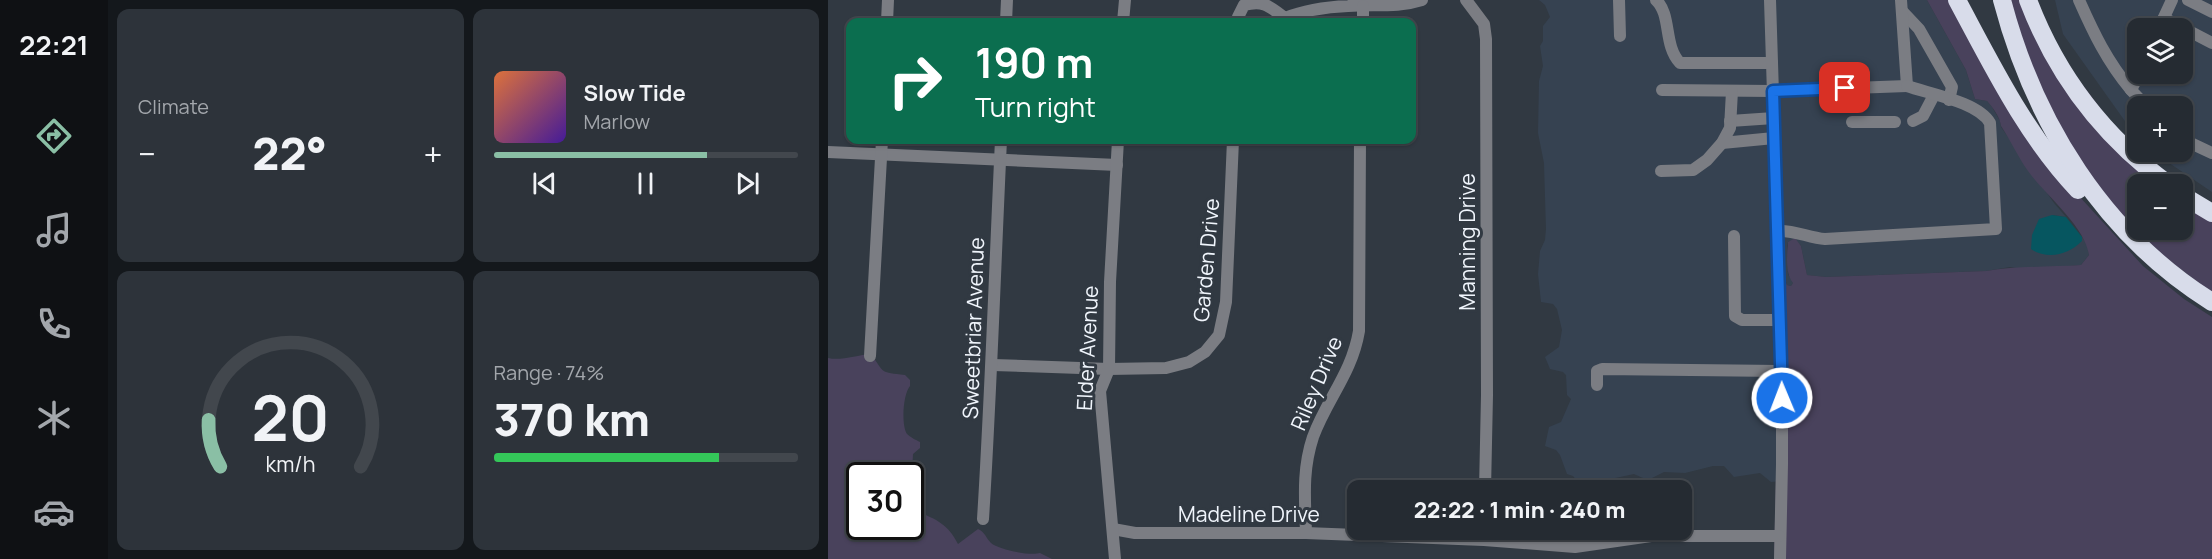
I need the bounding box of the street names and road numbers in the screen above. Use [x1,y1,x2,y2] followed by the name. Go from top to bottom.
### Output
[1453,173,1481,311] street label: Manning Drive
[1187,197,1225,323] street label: Garden Drive
[956,237,990,419] street label: Sweetbriar Avenue
[1070,285,1104,411] street label: Elder Avenue
[1284,332,1348,434] street label: Riley Drive
[1178,500,1320,528] street label: Madeline Drive

